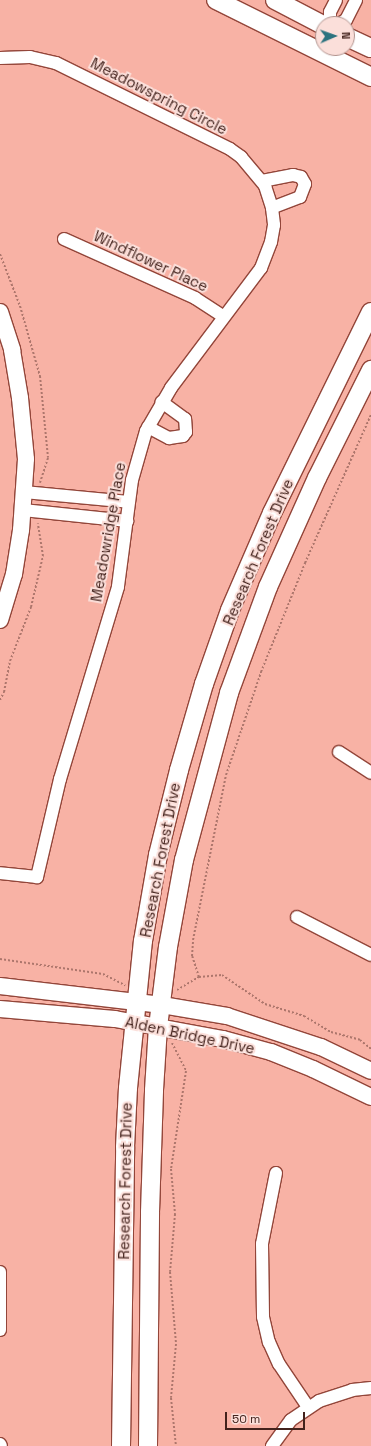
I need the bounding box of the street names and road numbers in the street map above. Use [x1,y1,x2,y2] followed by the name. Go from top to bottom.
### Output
[88,54,230,138] street label: Meadowspring Circle
[91,227,211,295] street label: Windflower Place
[87,461,129,603] street label: Meadowridge Place
[219,476,297,628] street label: Research Forest Drive
[136,781,184,939] street label: Research Forest Drive
[124,1012,256,1058] street label: Alden Bridge Drive
[115,1102,135,1260] street label: Research Forest Drive

